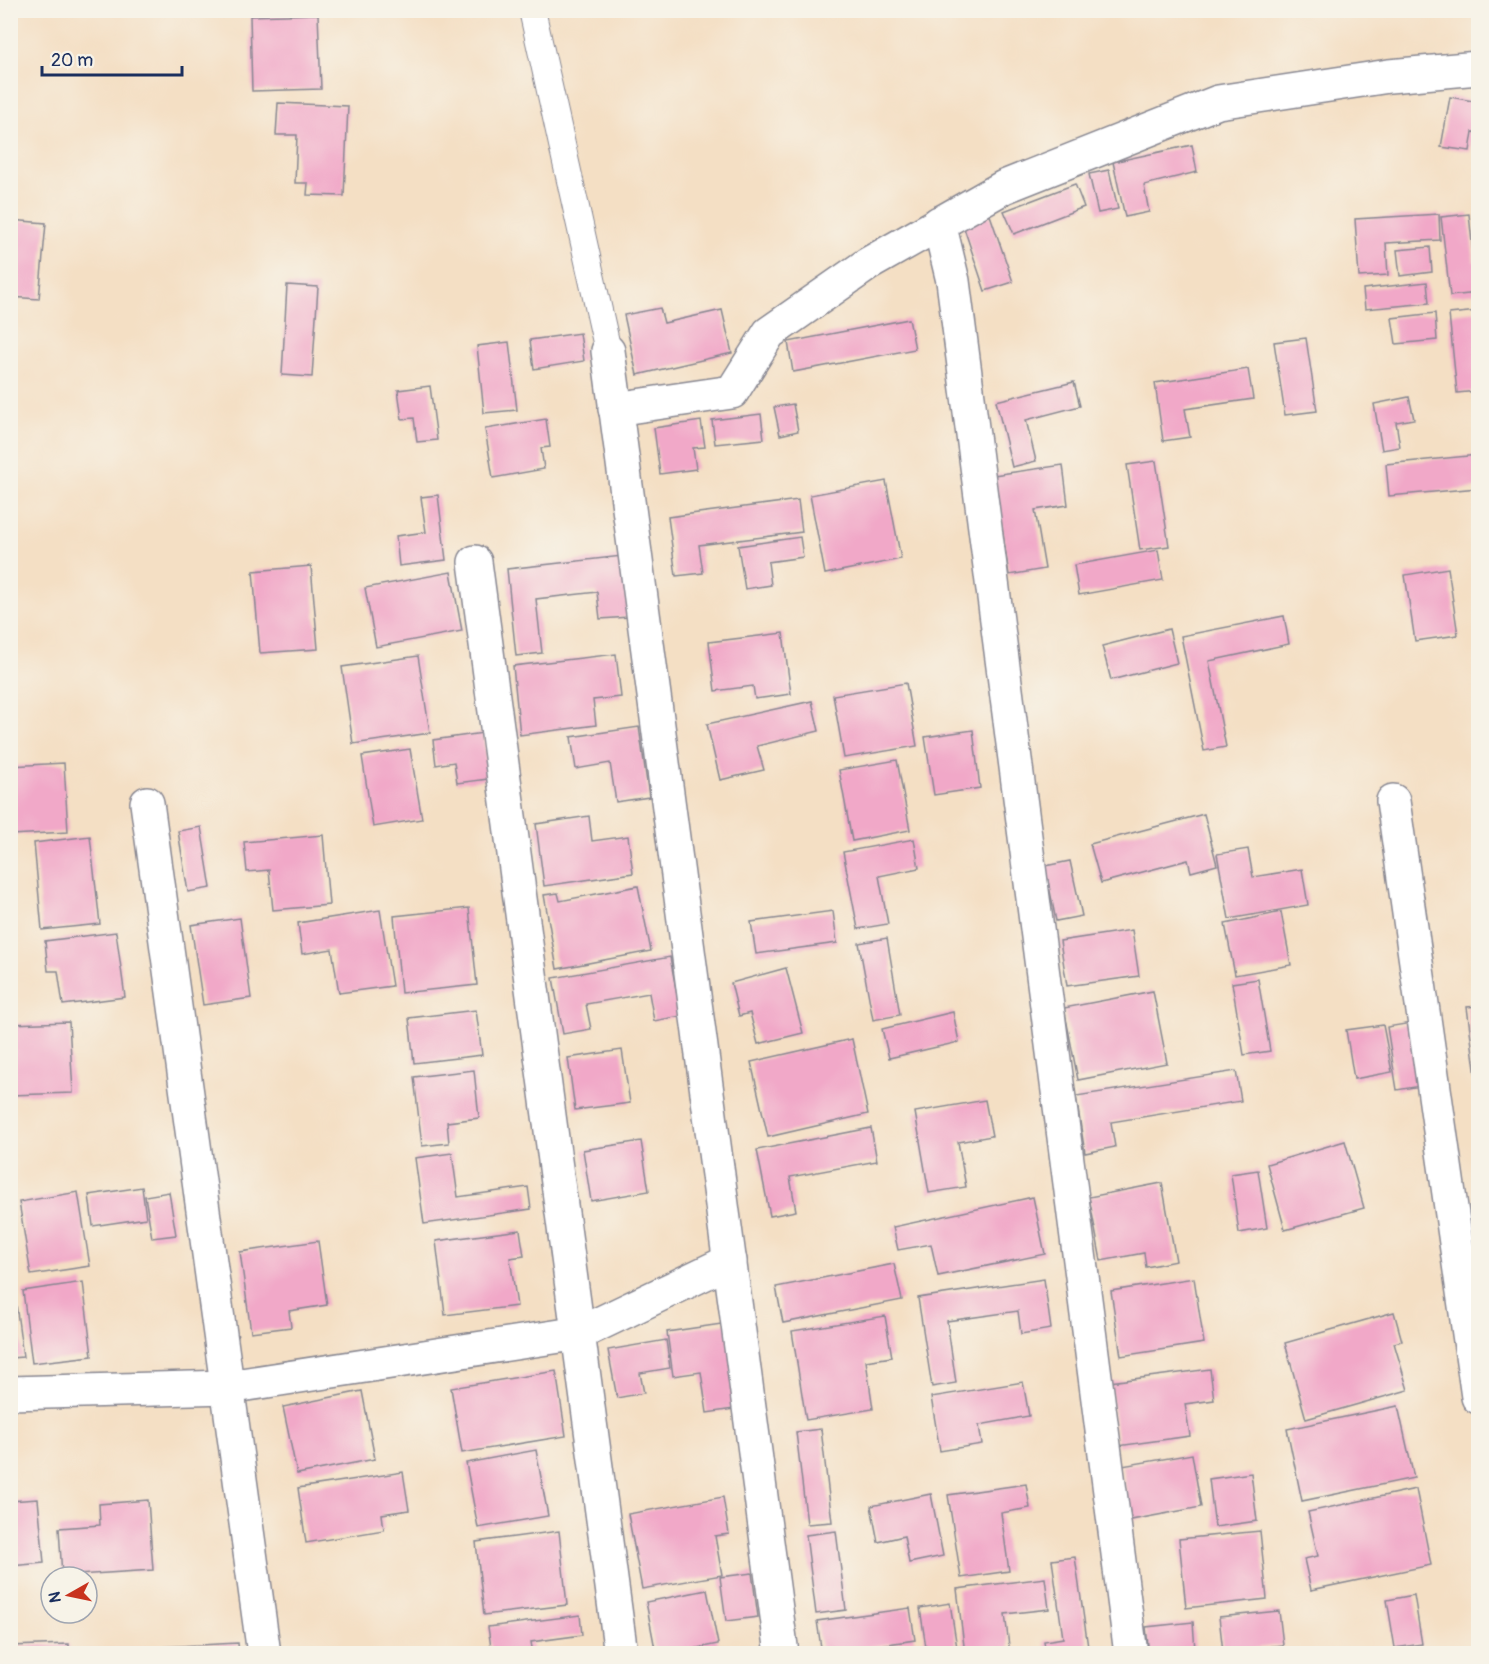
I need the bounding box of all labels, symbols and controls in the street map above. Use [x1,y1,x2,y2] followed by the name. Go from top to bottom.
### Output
[42,39,182,77] scale bar
[51,49,93,72] text: 20 m
[39,1565,99,1625] north arrow
[44,1590,66,1604] text: N

